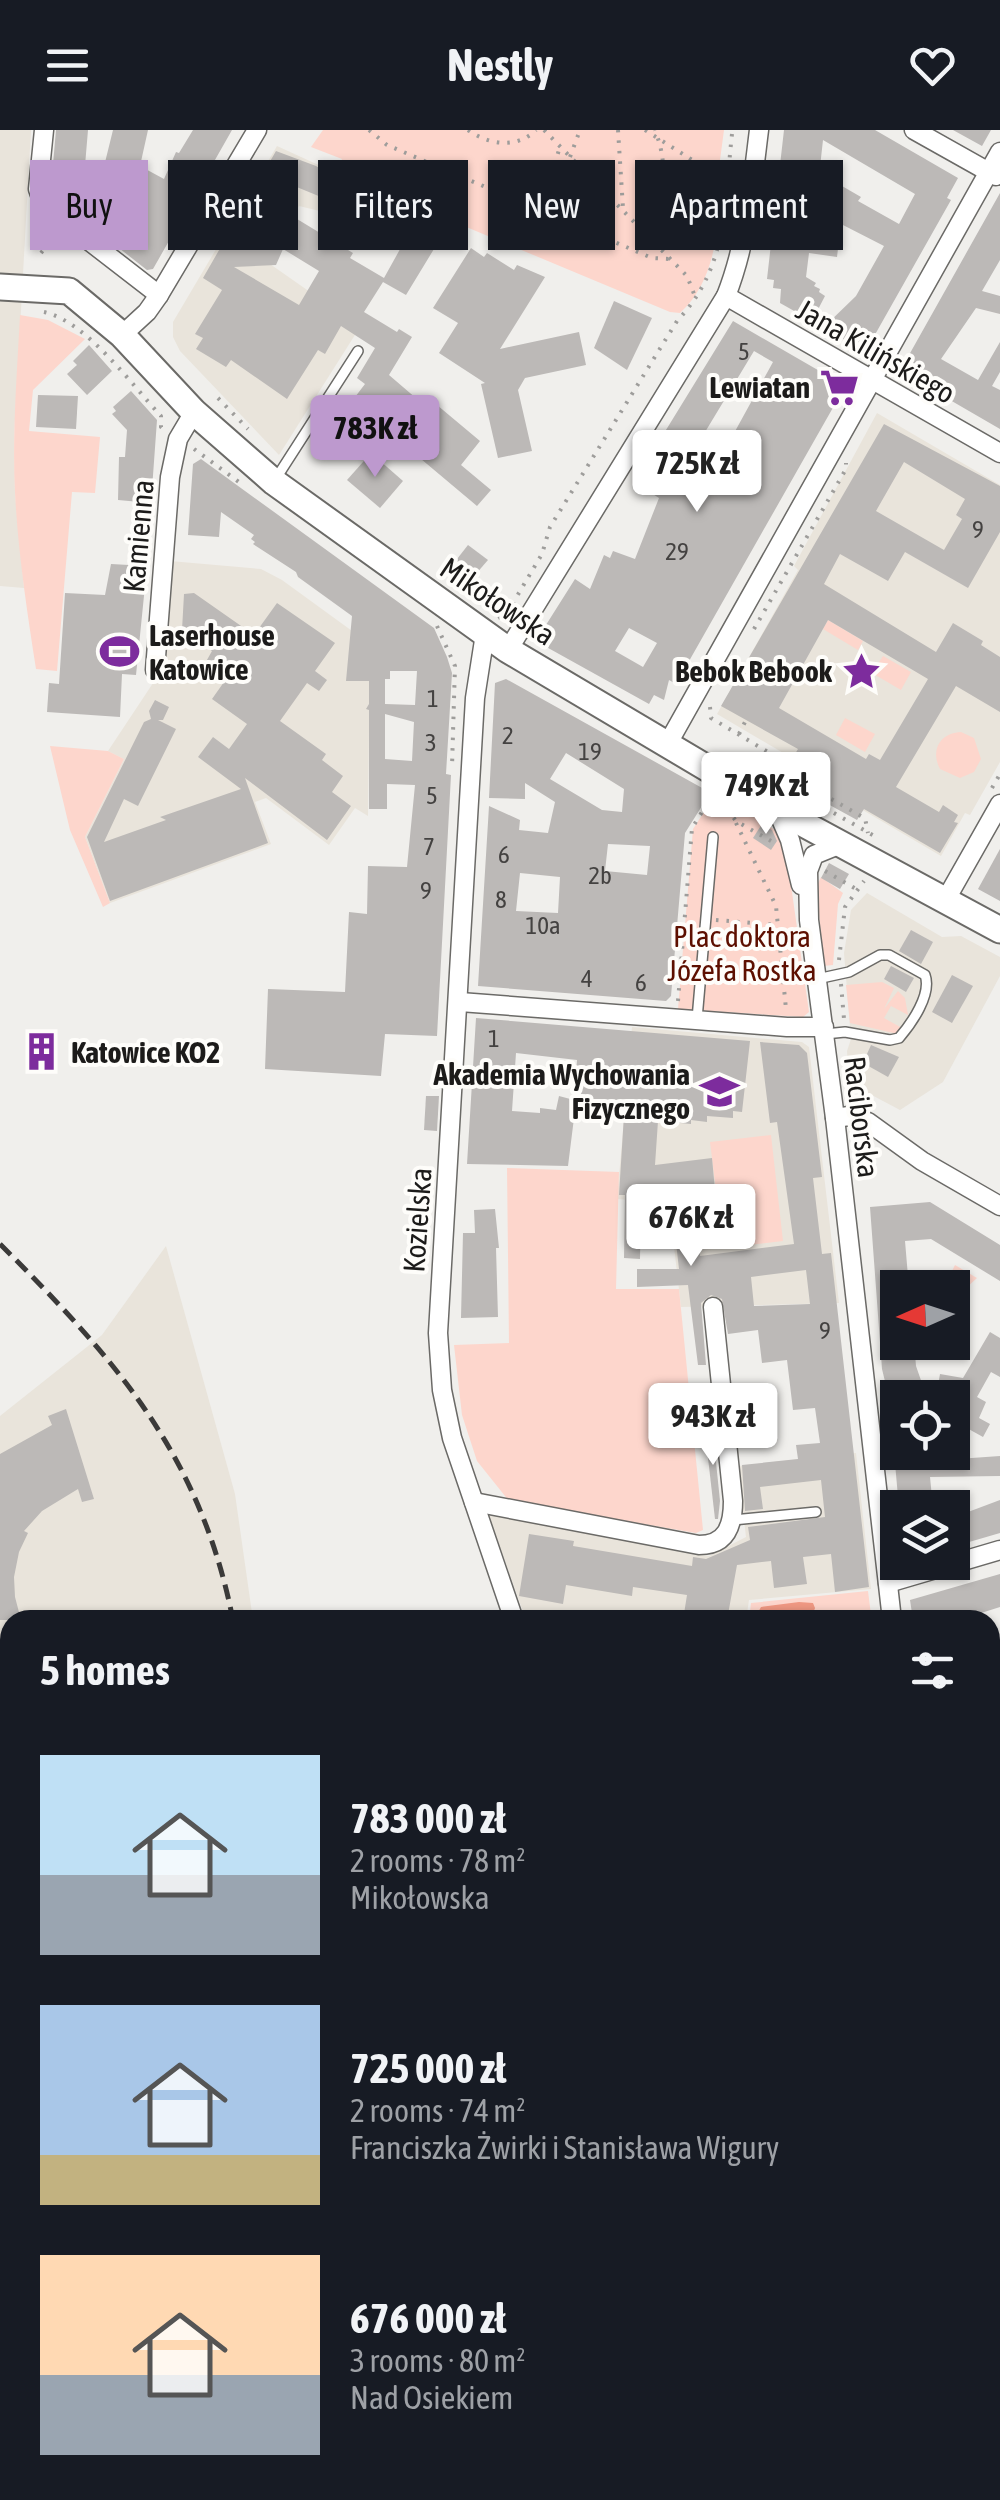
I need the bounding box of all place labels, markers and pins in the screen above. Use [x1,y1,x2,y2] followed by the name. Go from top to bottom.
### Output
[819,366,861,408] supermarket icon: Lewiatan
[709,370,810,404] place label: Lewiatan
[283,395,467,480] pin: 783K zł
[605,430,789,515] pin: 725K zł
[149,618,275,686] place label: Laserhouse Katowice
[98,631,140,673] sports icon: Laserhouse Katowice
[841,650,883,692] place icon: Bebok Bebook
[675,654,833,688] place label: Bebok Bebook
[674,752,858,837] pin: 749K zł
[20,1031,62,1073] building icon: Katowice KO2
[71,1035,220,1069] place label: Katowice KO2
[433,1057,690,1125] place label: Akademia Wychowania Fizycznego
[699,1070,741,1112] school or university icon: Akademia Wychowania Fizycznego
[599,1184,783,1269] pin: 676K zł
[621,1383,805,1468] pin: 943K zł

